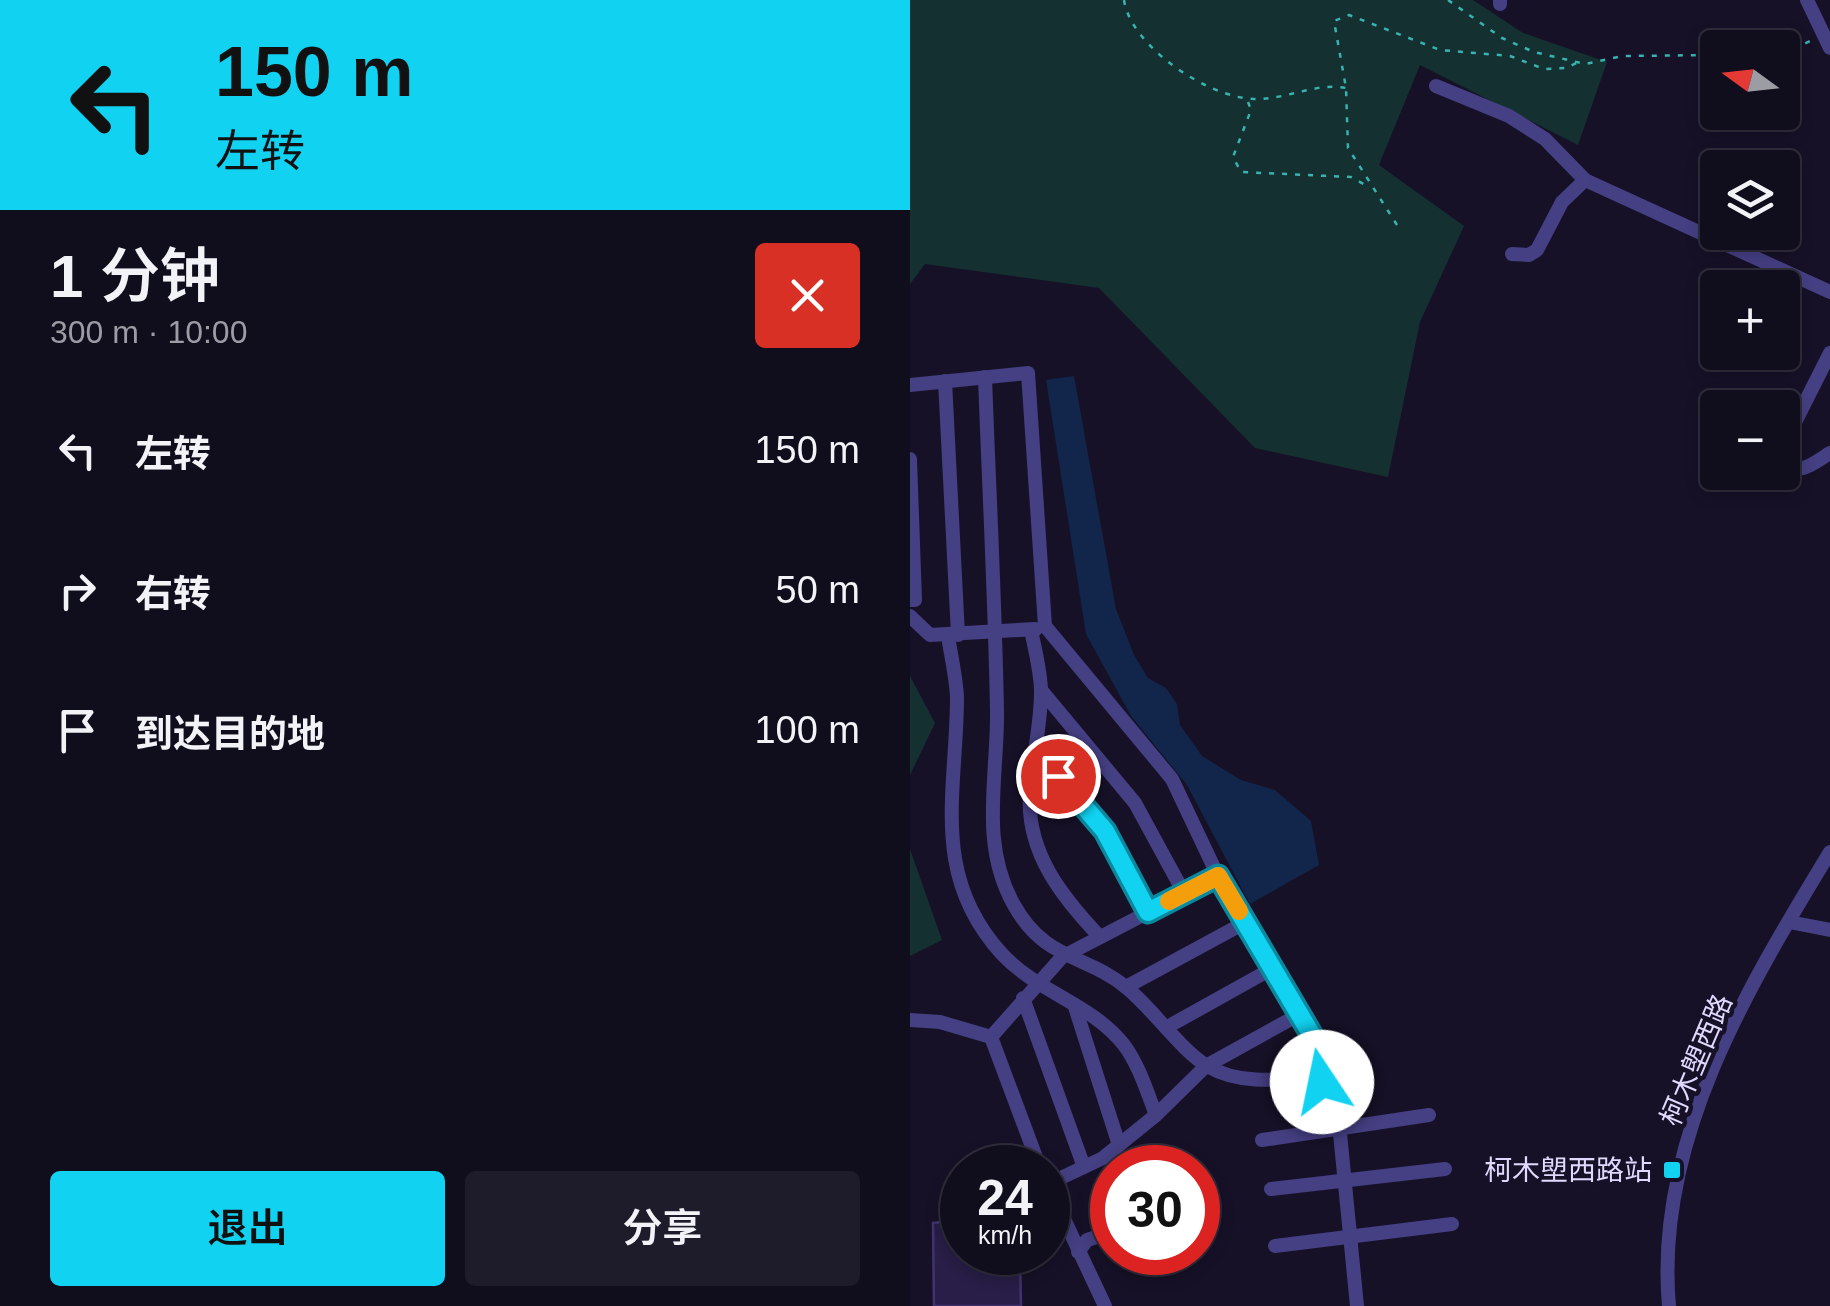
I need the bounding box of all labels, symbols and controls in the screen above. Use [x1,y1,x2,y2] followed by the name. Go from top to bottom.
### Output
[1700,30,1800,130] north arrow
[1700,30,1800,490] map controls
[215,33,413,111] text: 150 m
[50,40,180,170] icon: left
[215,126,305,177] text: 左转
[1700,150,1800,250] button: layers
[50,243,220,310] text: 1 分钟
[755,243,860,348] button: close
[1700,270,1800,370] button: +
[50,314,247,350] text: 300 m · 10:00
[1700,390,1800,490] button: −
[50,423,105,478] icon: left
[754,429,860,471] text: 150 m
[135,433,211,475] text: 左转
[50,563,105,618] icon: right
[776,569,860,611] text: 50 m
[135,573,211,615] text: 右转
[50,703,105,758] icon: arrive
[754,709,860,751] text: 100 m
[135,713,325,755] text: 到达目的地
[1016,734,1101,819] pin
[1031,749,1086,804] icon: arrive
[1655,990,1738,1131] street label: 柯木塱西路
[1270,1030,1374,1134] position arrow
[1090,1145,1220,1275] speed limit sign: 30
[1484,1155,1652,1186] place label: 柯木塱西路站
[1661,1159,1683,1181] marker: 柯木塱西路站
[977,1170,1033,1226] text: 24
[50,1171,445,1286] button: 退出
[465,1171,860,1286] button: 分享
[978,1221,1032,1249] text: km/h

